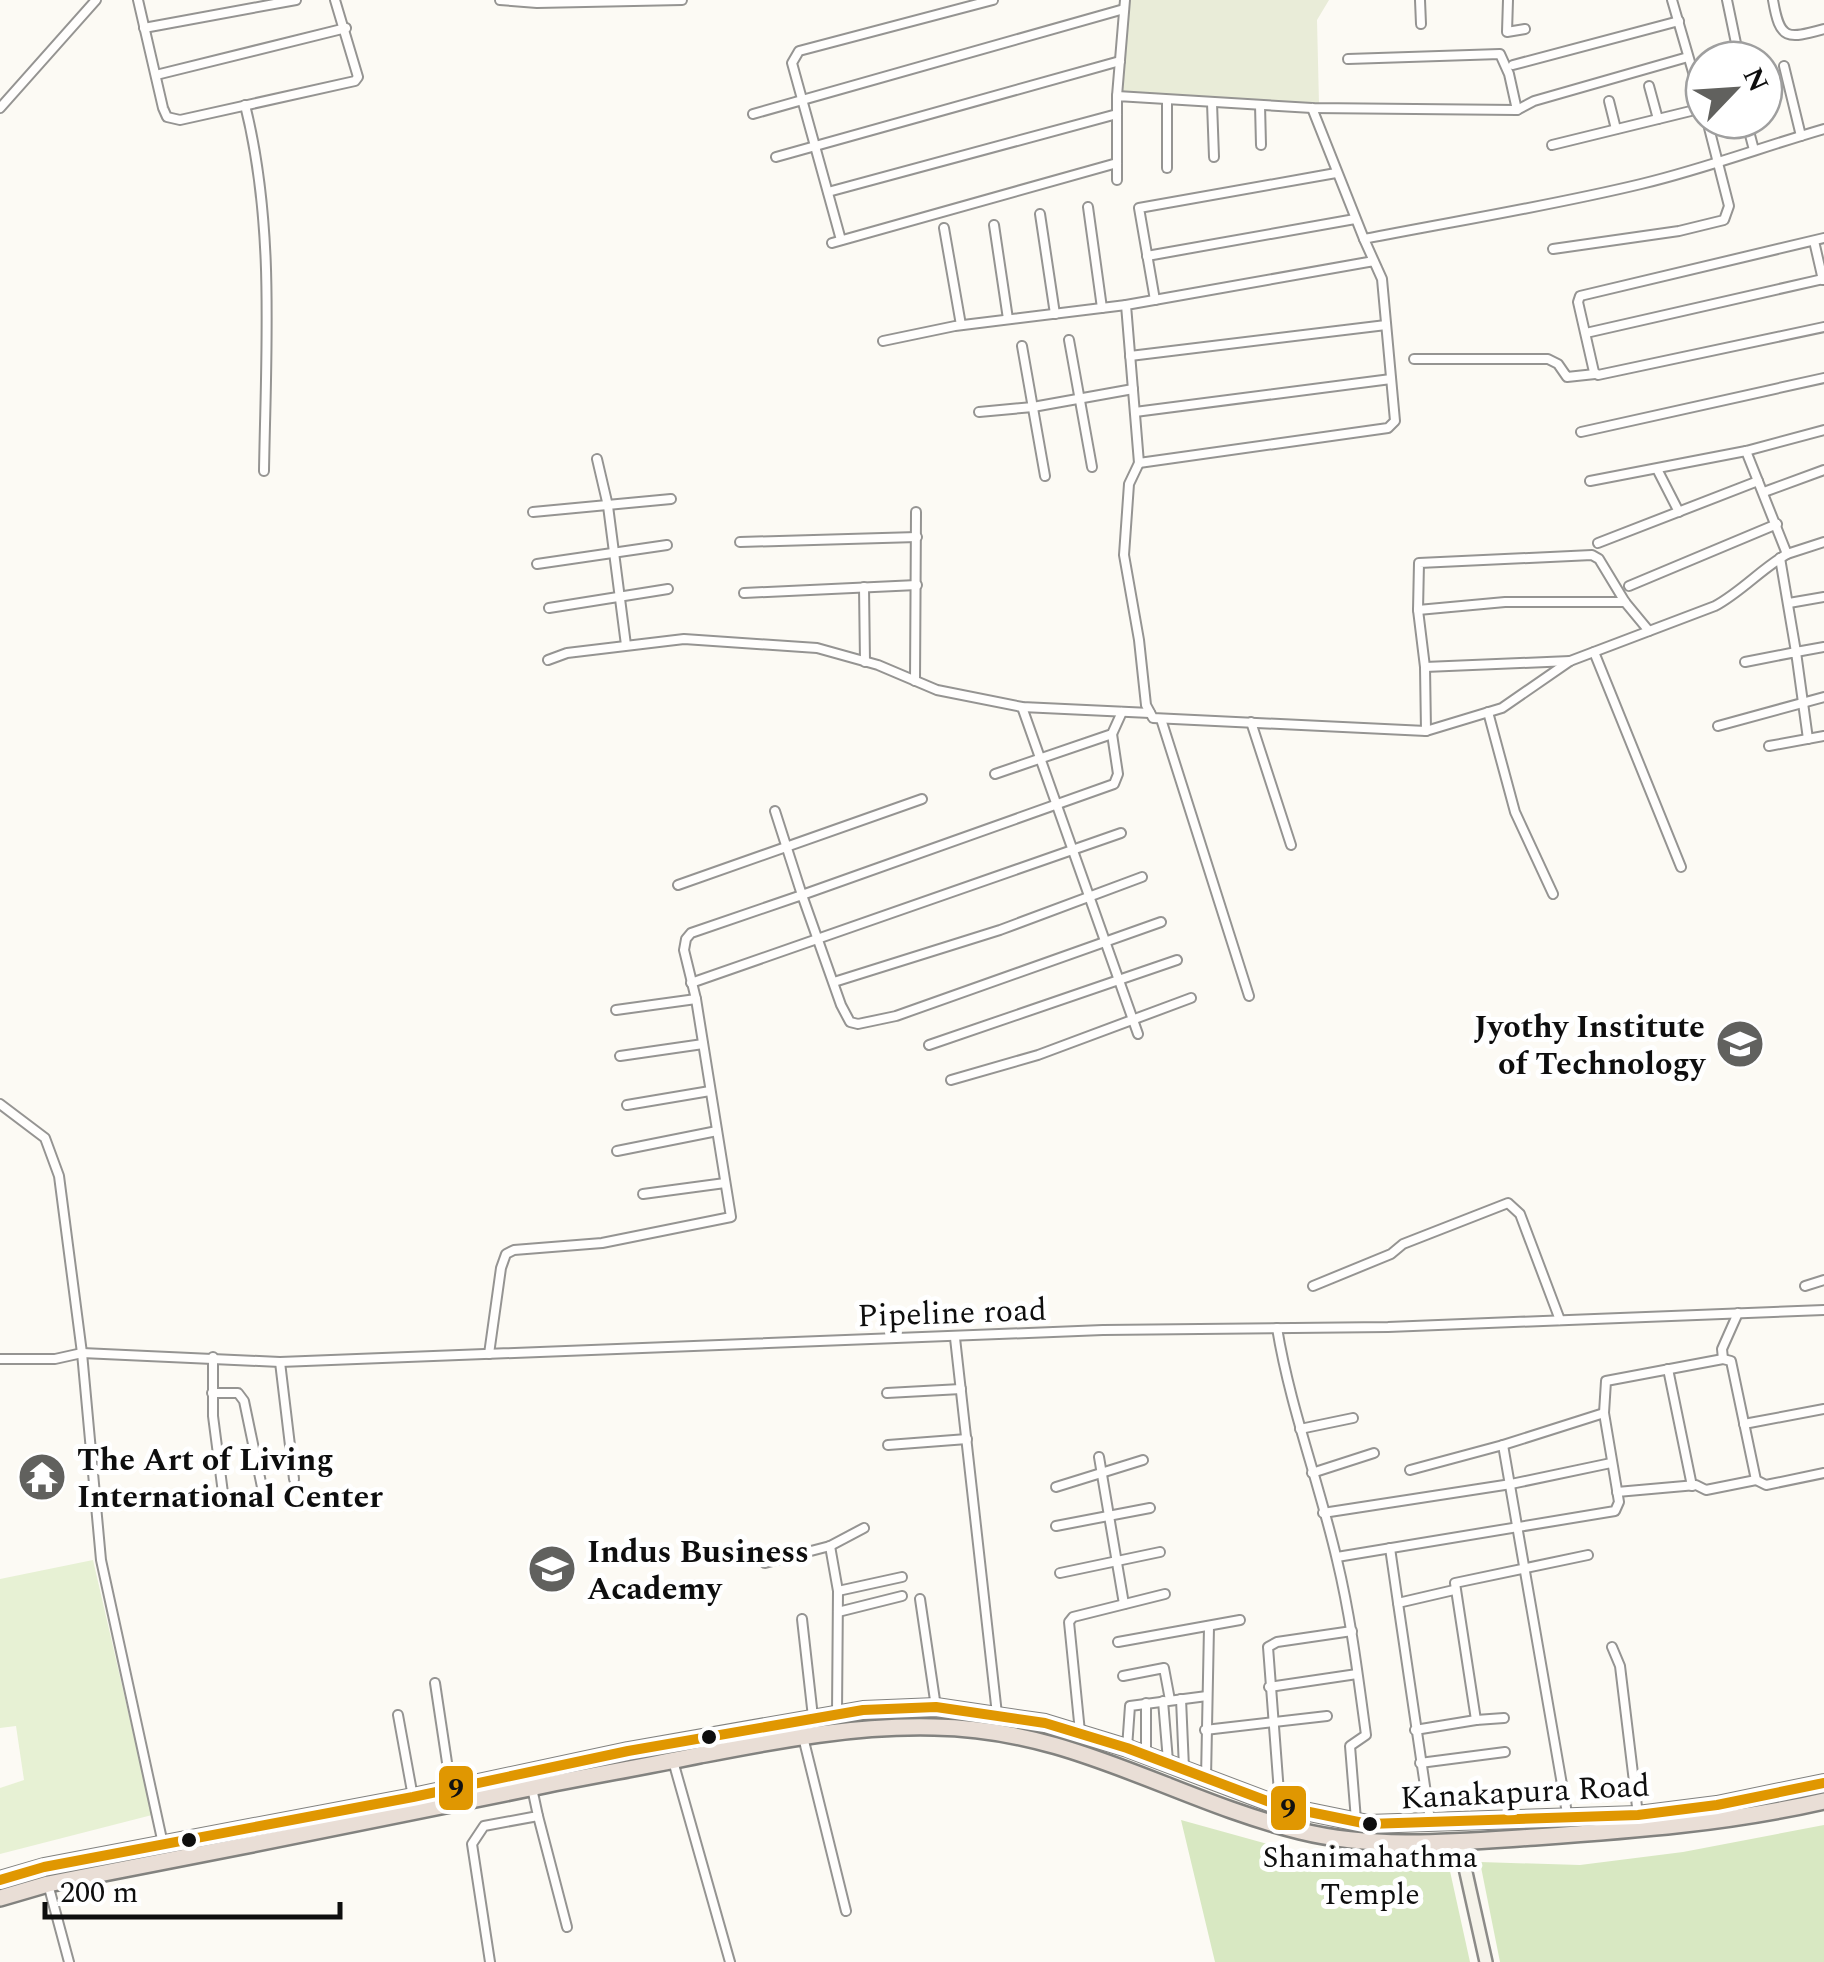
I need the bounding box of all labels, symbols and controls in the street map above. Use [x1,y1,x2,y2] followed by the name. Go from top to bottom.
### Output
[1684,40,1784,140] north arrow
[1731,61,1780,100] text: N
[1474,1003,1707,1089] place label: Jyothy Institute of Technology
[1714,1018,1766,1070] school or university icon: Jyothy Institute of Technology
[857,1286,1048,1341] street label: Pipeline road
[77,1436,383,1522] place label: The Art of Living International Center
[16,1451,68,1503] temple icon: The Art of Living International Center
[587,1528,809,1614] place label: Indus Business Academy
[526,1543,578,1595] school or university icon: Indus Business Academy
[699,1727,719,1747] unlabelled marker
[1399,1761,1651,1824] street label: Kanakapura Road
[437,1764,475,1812] line badge: 9
[448,1767,464,1810] text: 9
[1269,1784,1308,1832] line badge: 9
[1280,1787,1296,1830] text: 9
[1360,1814,1380,1834] marker: Shanimahathma Temple
[179,1830,199,1850] unlabelled marker
[1262,1835,1478,1918] place label: Shanimahathma Temple
[45,1857,340,1919] scale bar
[60,1870,138,1916] text: 200 m

